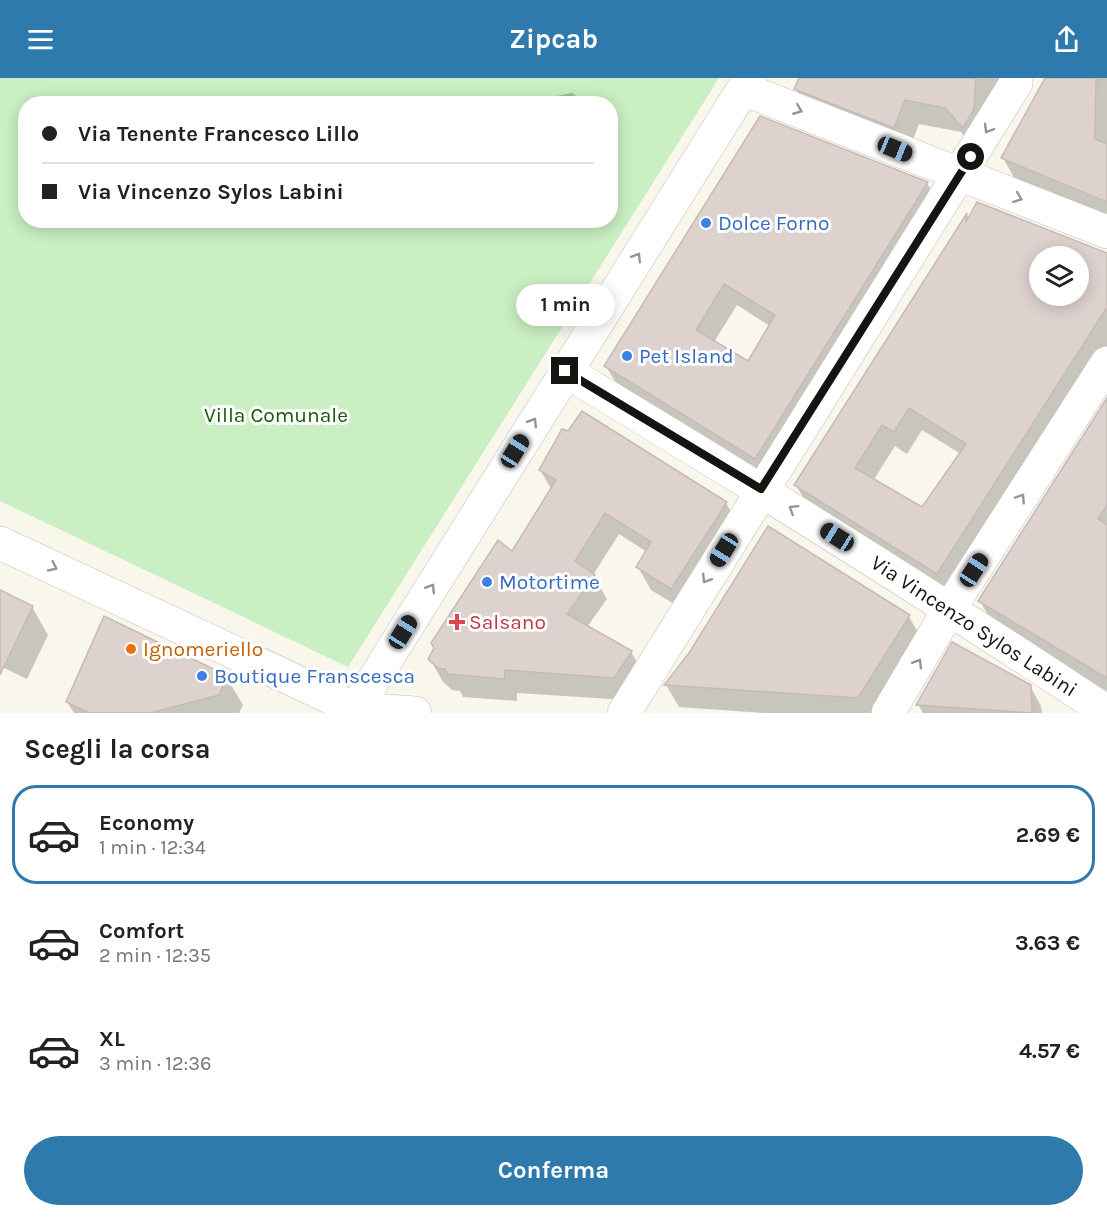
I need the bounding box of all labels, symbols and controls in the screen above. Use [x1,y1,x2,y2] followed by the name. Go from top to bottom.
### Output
[24,23,57,56] icon: menu
[509,23,598,55] text: Zipcab
[1050,23,1083,56] icon: share
[792,103,803,115] one-way arrow
[78,121,359,147] text: Via Tenente Francesco Lillo
[984,123,995,133] one-way arrow
[875,134,915,164] car
[957,143,984,170] route start
[78,179,344,205] text: Via Vincenzo Sylos Labini
[1012,191,1023,203] one-way arrow
[718,211,829,235] place label: Dolce Forno
[699,216,713,230] marker: Dolce Forno
[1029,246,1089,306] map controls
[1029,246,1089,306] button: layers
[630,253,641,264] one-way arrow
[516,284,614,326] callout: 1 min
[540,293,591,316] text: 1 min
[639,344,734,368] place label: Pet Island
[620,349,634,363] marker: Pet Island
[551,357,578,384] route end
[204,403,348,427] park label: Villa Comunale
[526,418,538,428] one-way arrow
[498,431,532,471] car
[1014,493,1025,504] one-way arrow
[789,505,799,517] one-way arrow
[817,520,857,554] car
[707,530,741,570] car
[866,550,1082,702] street label: Via Vincenzo Sylos Labini
[957,550,991,590] car
[47,560,58,572] one-way arrow
[499,570,600,594] place label: Motortime
[702,573,714,583] one-way arrow
[480,575,494,589] marker: Motortime
[423,584,435,594] one-way arrow
[469,610,546,634] place label: Salsano
[386,612,420,652] car
[450,615,464,629] marker: Salsano
[143,637,263,661] place label: Ignomeriello
[124,642,138,656] marker: Ignomeriello
[910,659,922,669] one-way arrow
[214,664,415,688] place label: Boutique Franscesca
[195,669,209,683] marker: Boutique Franscesca
[24,733,211,765] text: Scegli la corsa
[27,808,81,862] icon: car
[99,810,194,836] text: Economy
[1016,822,1080,848] text: 2.69 €
[99,836,206,859] text: 1 min · 12:34
[27,916,81,970] icon: car
[99,918,184,944] text: Comfort
[1015,930,1080,956] text: 3.63 €
[99,944,211,967] text: 2 min · 12:35
[27,1024,81,1078] icon: car
[99,1026,125,1052] text: XL
[1019,1038,1080,1064] text: 4.57 €
[99,1052,211,1075] text: 3 min · 12:36
[24,1136,1083,1205] button: Conferma

